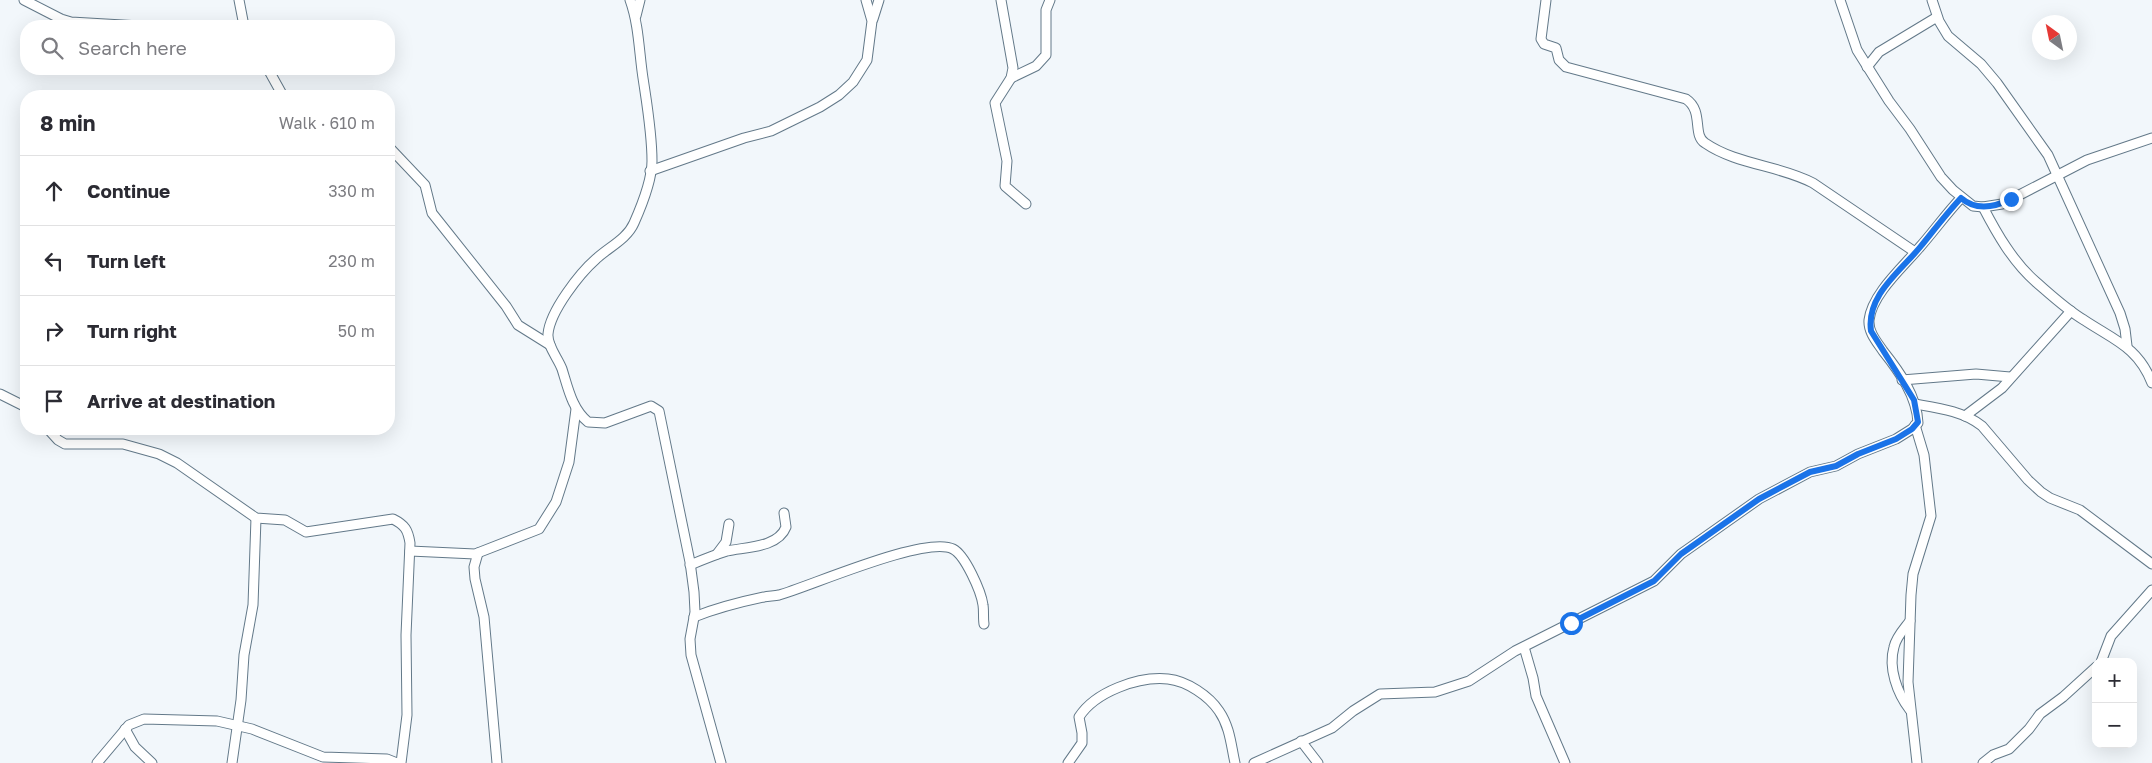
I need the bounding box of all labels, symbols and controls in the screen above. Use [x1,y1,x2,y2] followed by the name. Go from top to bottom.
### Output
[2032,15,2077,60] north arrow
[20,20,395,75] search box
[38,34,66,62] icon: search
[78,36,187,59] text: Search here
[40,110,96,136] text: 8 min
[279,113,375,133] text: Walk · 610 m
[40,177,68,205] icon: ahead
[87,179,170,202] text: Continue
[328,181,375,201] text: 330 m
[2000,188,2023,211] route end
[40,247,68,275] icon: left
[87,249,166,272] text: Turn left
[328,251,375,271] text: 230 m
[40,317,68,345] icon: right
[87,319,177,342] text: Turn right
[338,321,375,341] text: 50 m
[40,387,68,415] icon: arrive
[87,389,275,412] text: Arrive at destination
[1560,612,1583,635] route start
[2092,658,2137,748] map controls
[2092,658,2137,703] button: +
[2092,703,2137,748] button: −

